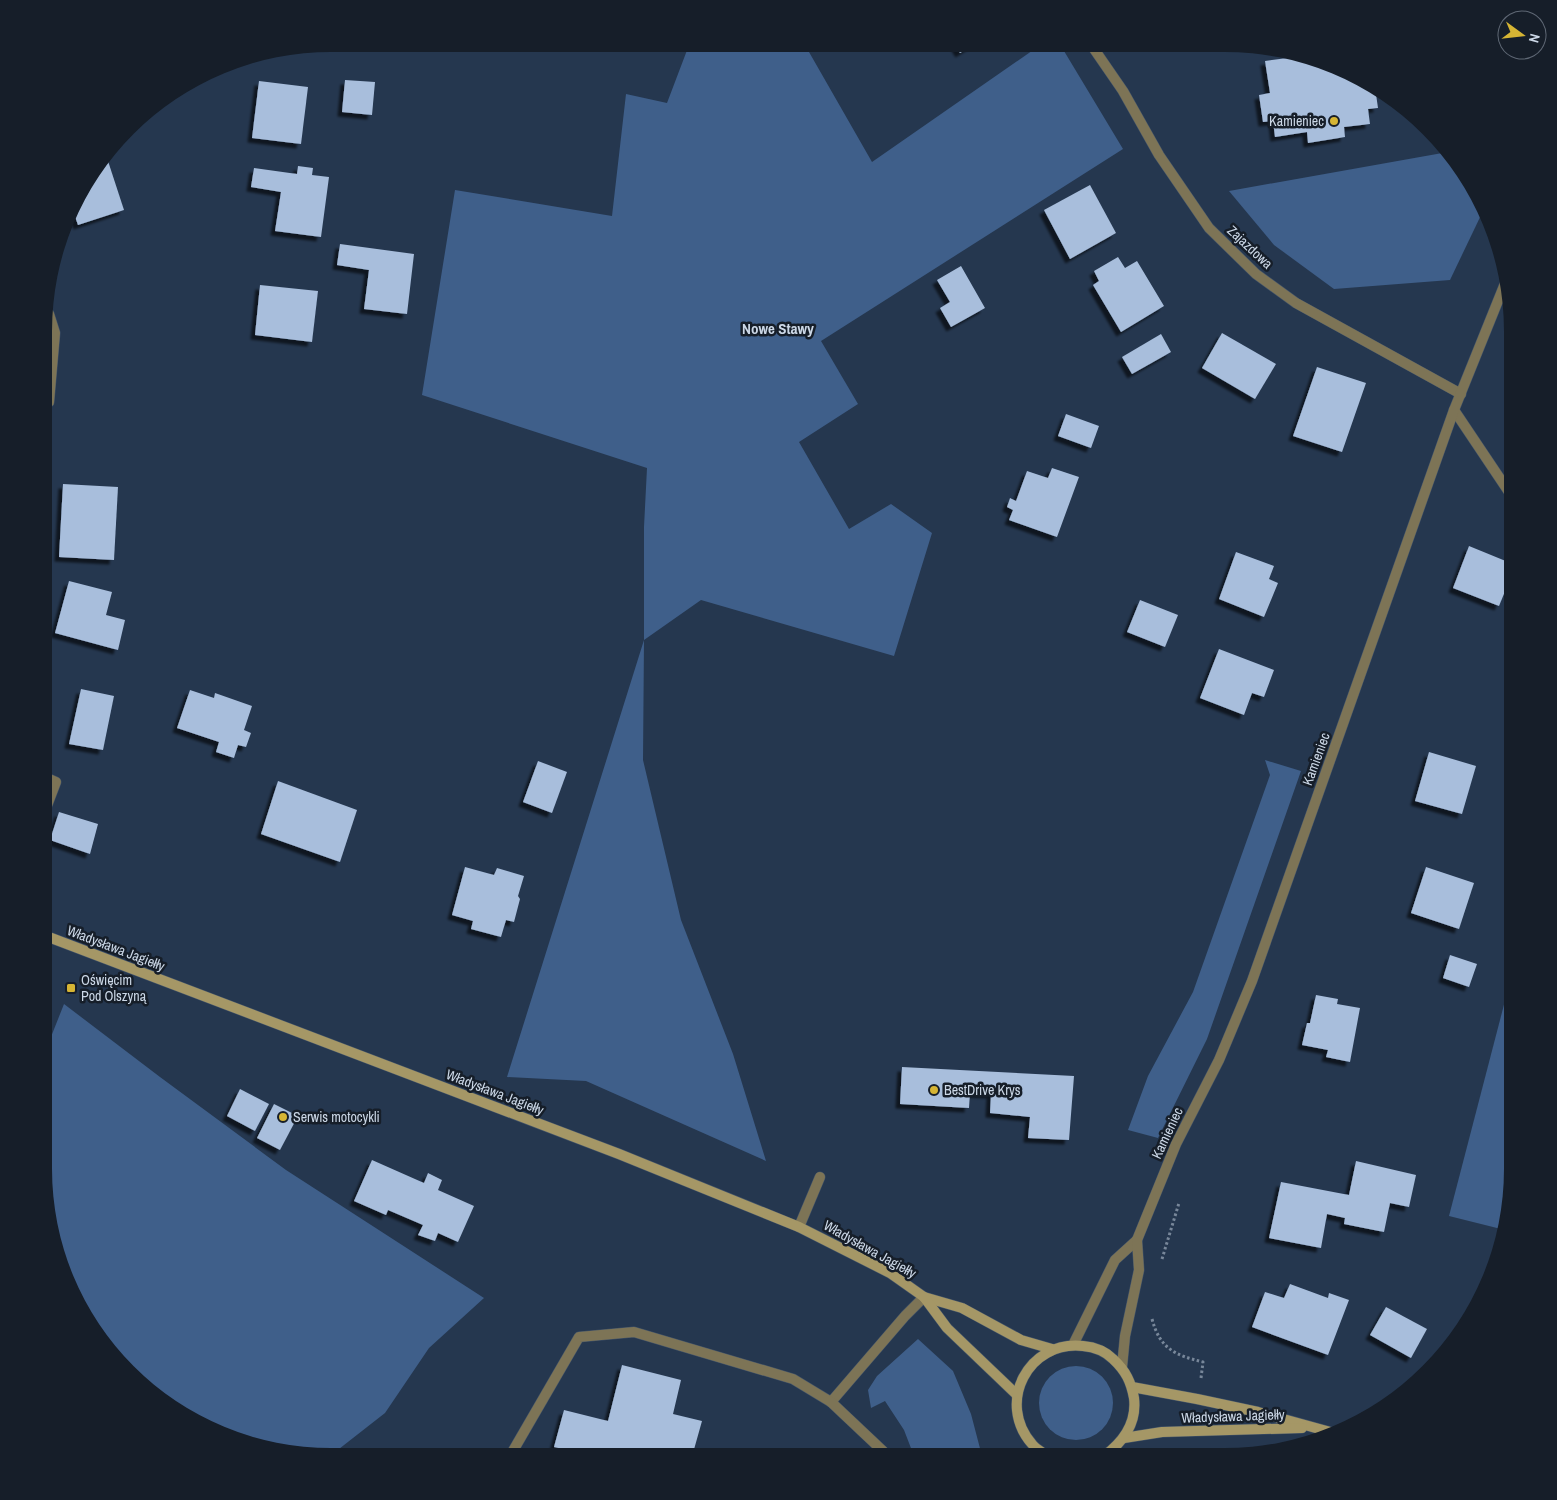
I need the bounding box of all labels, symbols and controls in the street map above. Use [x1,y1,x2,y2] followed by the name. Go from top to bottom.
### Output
[1497,10,1547,60] north arrow
[1525,32,1544,45] text: N
[1269,112,1324,130] place label: Kamieniec
[1328,115,1340,127] marker: Kamieniec
[1224,221,1277,273] street label: Zajazdowa
[742,318,814,339] district label: Nowe Stawy
[1298,730,1334,788] street label: Kamieniec
[65,921,168,975] street label: Władysława Jagiełły
[81,971,147,1005] place label: Oświęcim Pod Olszyną
[65,982,77,994] marker: Oświęcim Pod Olszyną
[444,1065,547,1119] street label: Władysława Jagiełły
[944,1081,1021,1099] place label: BestDrive Krys
[928,1084,940,1096] marker: BestDrive Krys
[1147,1104,1187,1162] street label: Kamieniec
[293,1108,380,1126] place label: Serwis motocykli
[277,1111,289,1123] marker: Serwis motocykli
[820,1216,920,1282] street label: Władysława Jagiełły
[1181,1405,1285,1427] street label: Władysława Jagiełły

